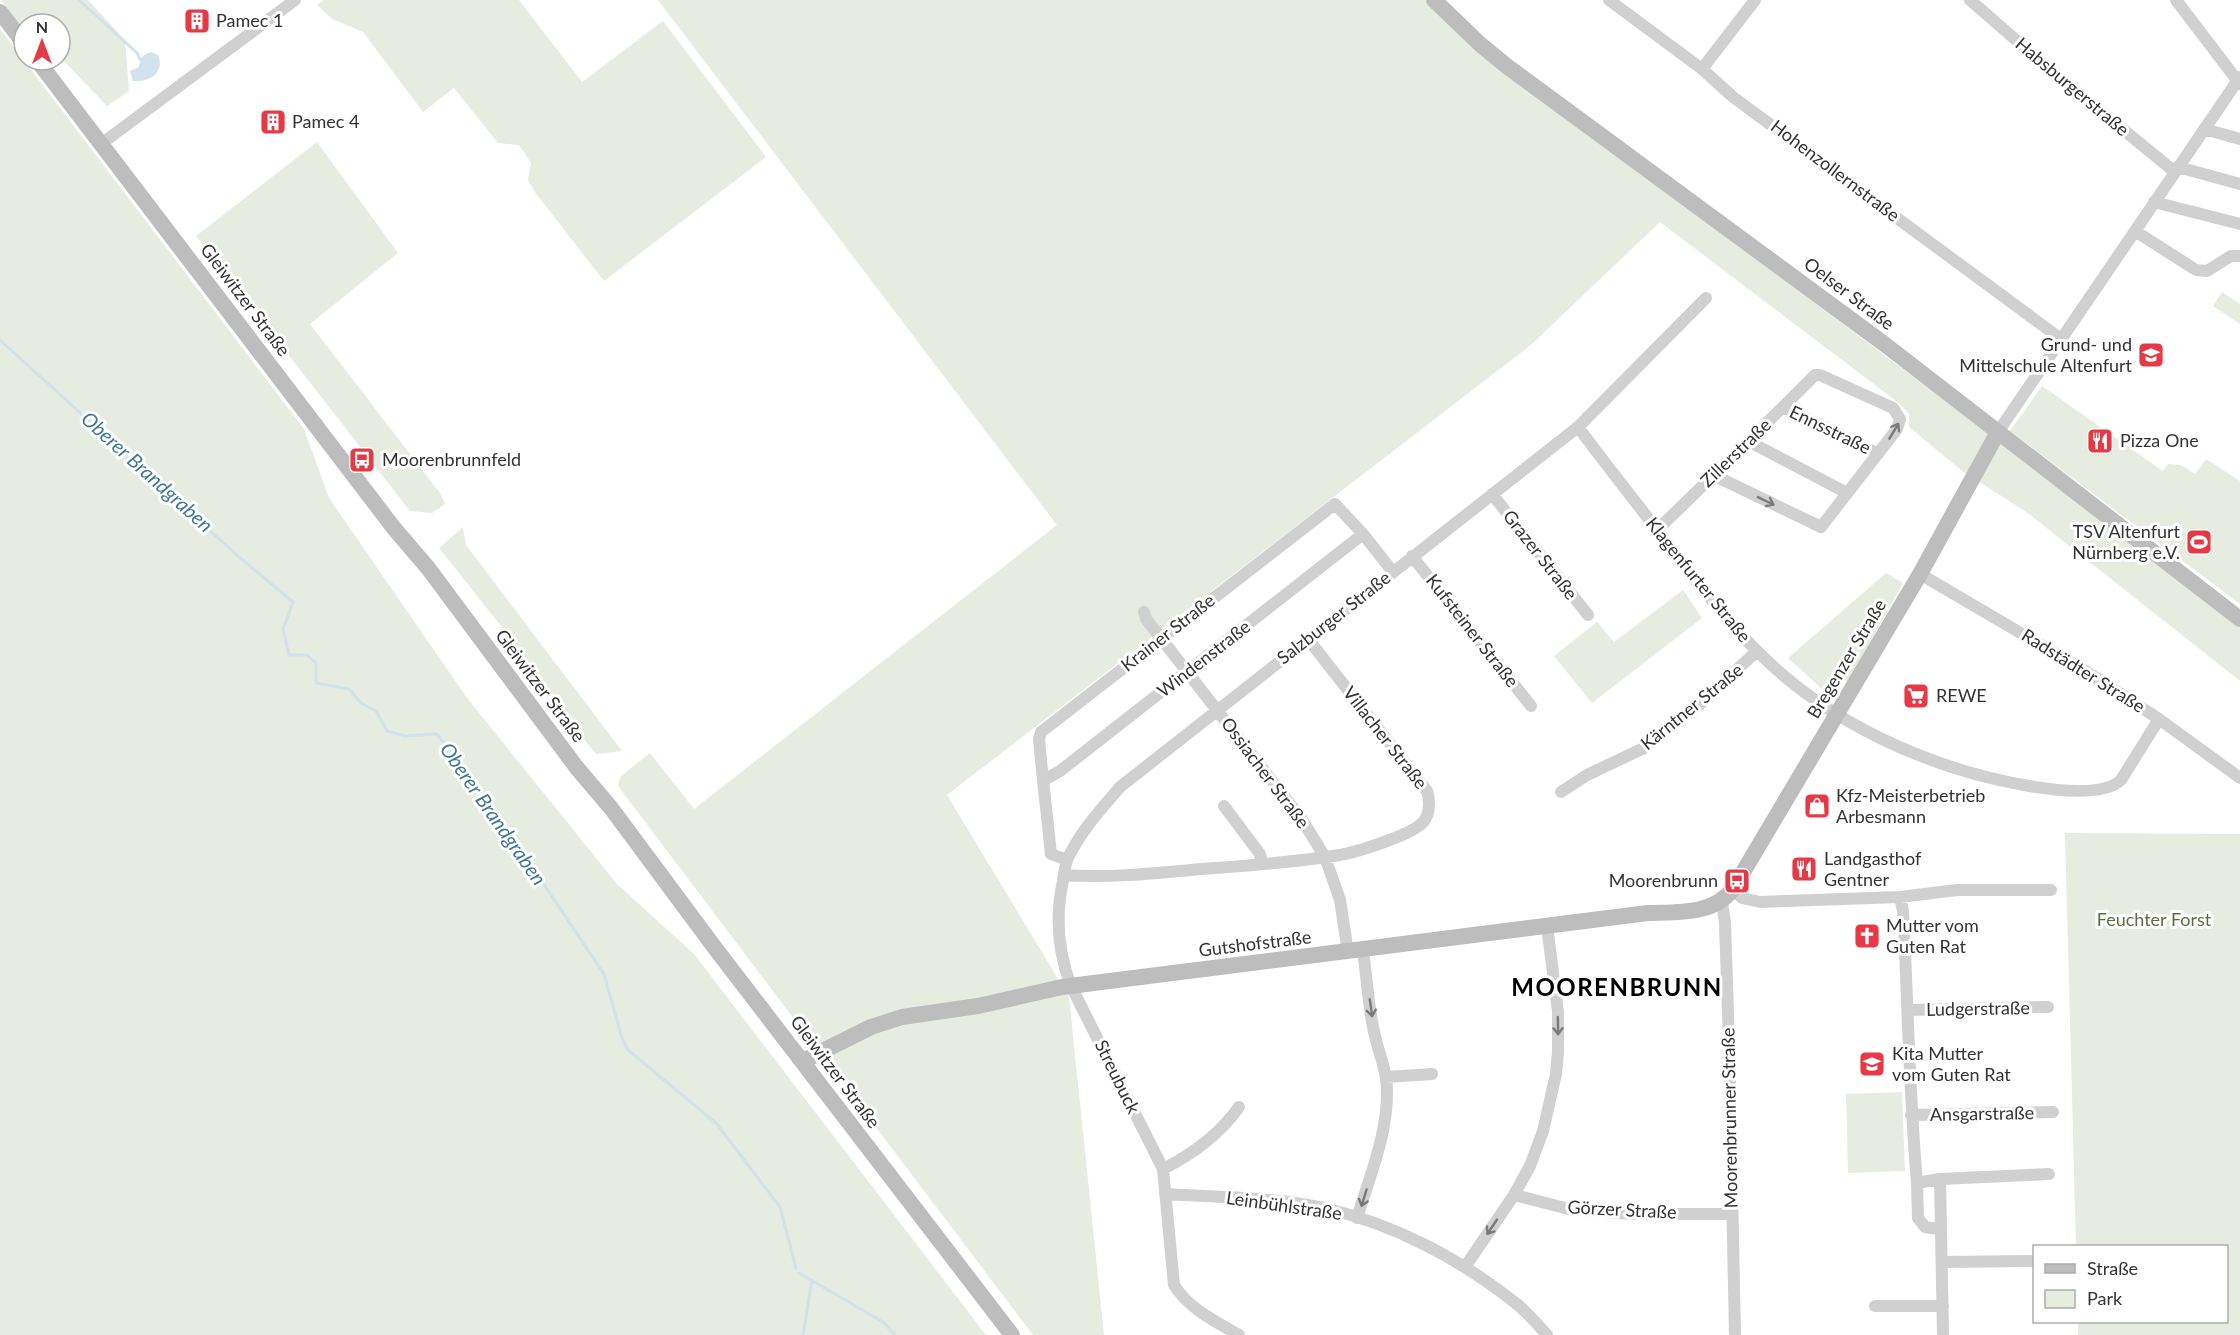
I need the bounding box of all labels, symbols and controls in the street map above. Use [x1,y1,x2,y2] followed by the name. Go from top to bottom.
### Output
[182,6,212,36] building icon: Pamec 1
[216,9,283,31] place label: Pamec 1
[12,12,72,72] north arrow
[36,17,48,36] text: N
[2011,32,2134,140] street label: Habsburgerstraße
[258,107,288,137] building icon: Pamec 4
[292,110,359,132] place label: Pamec 4
[1767,115,1904,226] street label: Hohenzollernstraße
[196,239,295,360] street label: Gleiwitzer Straße
[1800,252,1899,334] street label: Oelser Straße
[1959,333,2133,376] place label: Grund- und Mittelschule Altenfurt
[2136,340,2166,370] school or university icon: Grund- und Mittelschule Altenfurt
[1786,400,1875,458] street label: Ennsstraße
[77,406,218,537] water label: Oberer Brandgraben
[1696,413,1775,491] street label: Zillerstraße
[1888,423,1900,440] one-way arrow
[2085,426,2115,456] restaurant icon: Pizza One
[2120,429,2199,451] place label: Pizza One
[347,445,377,475] bus stop icon: Moorenbrunnfeld
[382,448,521,470] place label: Moorenbrunnfeld
[1756,495,1774,507] one-way arrow
[1499,505,1583,604] street label: Grazer Straße
[1642,512,1756,646] street label: Klagenfurter Straße
[2072,520,2181,563] place label: TSV Altenfurt Nürnberg e.V.
[2184,527,2214,557] sports icon: TSV Altenfurt Nürnberg e.V.
[1272,566,1395,668] street label: Salzburger Straße
[1422,570,1524,691] street label: Kufsteiner Straße
[1116,589,1219,676] street label: Krainer Straße
[1802,595,1890,722] street label: Bregenzer Straße
[1152,615,1254,701] street label: Windenstraße
[2018,623,2149,717] street label: Radstädter Straße
[491,625,590,746] street label: Gleiwitzer Straße
[1636,658,1747,754] street label: Kärntner Straße
[1901,681,1931,711] supermarket icon: REWE
[1339,682,1433,793] street label: Villacher Straße
[1936,684,1987,706] place label: REWE
[1217,713,1315,832] street label: Ossiacher Straße
[436,738,552,889] water label: Oberer Brandgraben
[1836,784,1985,827] place label: Kfz-Meisterbetrieb Arbesmann
[1802,791,1832,821] shop icon: Kfz-Meisterbetrieb Arbesmann
[1824,847,1922,890] place label: Landgasthof Gentner
[1789,854,1819,884] restaurant icon: Landgasthof Gentner
[1722,866,1752,896] bus stop icon: Moorenbrunn
[1609,869,1718,891] place label: Moorenbrunn
[2097,908,2212,930] park label: Feuchter Forst
[1886,914,1979,957] place label: Mutter vom Guten Rat
[1852,921,1882,951] church icon: Mutter vom Guten Rat
[1197,925,1312,961] street label: Gutshofstraße
[1511,972,1723,1001] district label: MOORENBRUNN
[1926,996,2030,1020] street label: Ludgerstraße
[1365,997,1376,1017] one-way arrow
[786,1011,885,1132] street label: Gleiwitzer Straße
[1552,1015,1564,1035] one-way arrow
[1716,1027,1742,1209] street label: Moorenbrunner Straße
[1091,1036,1146,1118] street label: Streubuck
[1892,1042,2011,1085] place label: Kita Mutter vom Guten Rat
[1857,1049,1887,1079] school or university icon: Kita Mutter vom Guten Rat
[1930,1101,2034,1125] street label: Ansgarstraße
[1225,1186,1343,1224] street label: Leinbühlstraße
[1358,1188,1369,1207] one-way arrow
[1567,1195,1677,1223] street label: Görzer Straße
[1486,1218,1498,1235] one-way arrow
[2033,1245,2228,1323] legend
[2087,1257,2138,1279] text: Straße
[2087,1287,2123,1309] text: Park

